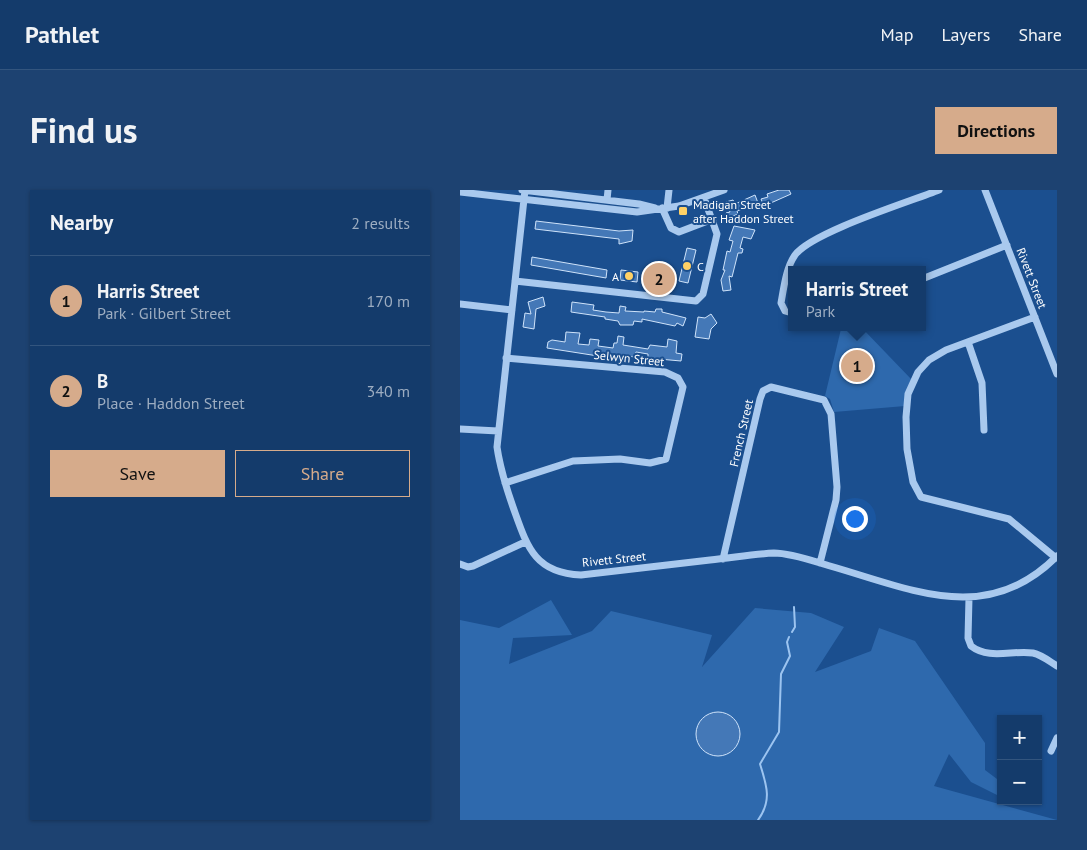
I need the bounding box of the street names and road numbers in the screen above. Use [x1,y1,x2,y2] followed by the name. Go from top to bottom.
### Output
[1014,245,1050,311] street label: Rivett Street
[593,347,665,369] street label: Selwyn Street
[726,398,756,468] street label: French Street
[581,548,647,570] street label: Rivett Street

